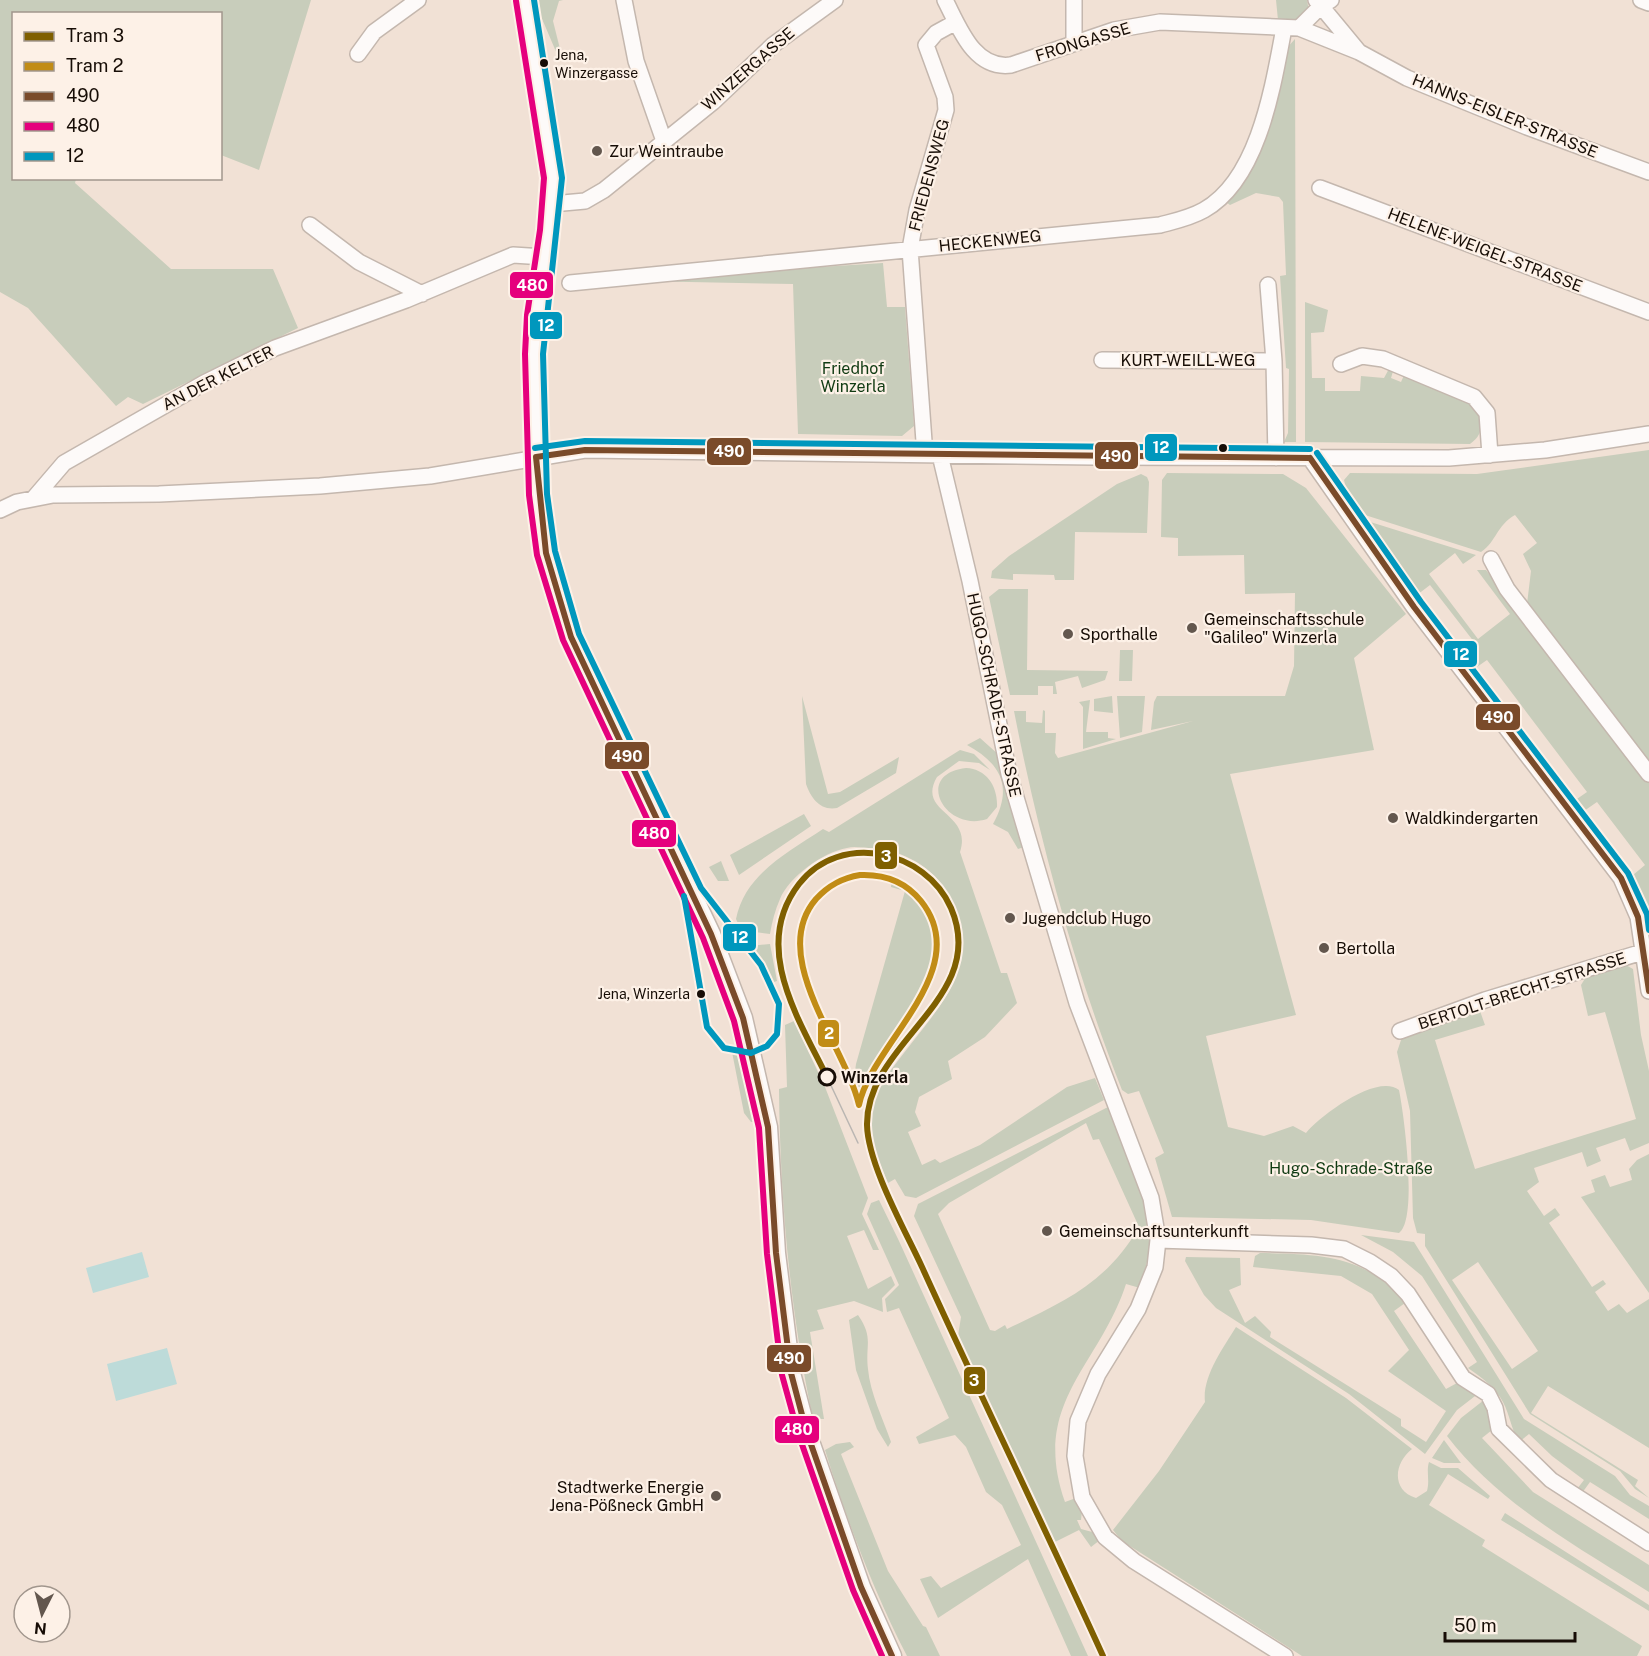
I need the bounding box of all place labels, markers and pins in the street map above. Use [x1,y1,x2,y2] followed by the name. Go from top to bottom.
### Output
[555,47,638,81] place label: Jena, Winzergasse
[538,57,550,69] marker: Jena, Winzergasse
[609,142,724,161] place label: Zur Weintraube
[590,144,604,158] marker: Zur Weintraube
[1217,442,1229,454] unlabelled marker
[1204,610,1364,647] place label: Gemeinschaftsschule "Galileo" Winzerla
[1185,621,1199,635] marker: Gemeinschaftsschule "Galileo" Winzerla
[1080,625,1158,644] place label: Sporthalle
[1061,627,1075,641] marker: Sporthalle
[1405,809,1538,828] place label: Waldkindergarten
[1386,811,1400,825] marker: Waldkindergarten
[1022,909,1151,928] place label: Jugendclub Hugo
[1003,911,1017,925] marker: Jugendclub Hugo
[1336,939,1395,958] place label: Bertolla
[1317,941,1331,955] marker: Bertolla
[598,986,690,1002] place label: Jena, Winzerla
[695,988,707,1000] marker: Jena, Winzerla
[818,1068,836,1086] marker: Winzerla
[841,1068,908,1087] place label: Winzerla
[1059,1222,1249,1241] place label: Gemeinschaftsunterkunft
[1040,1224,1054,1238] marker: Gemeinschaftsunterkunft
[549,1478,704,1515] place label: Stadtwerke Energie Jena-Pößneck GmbH
[709,1489,723,1503] marker: Stadtwerke Energie Jena-Pößneck GmbH

